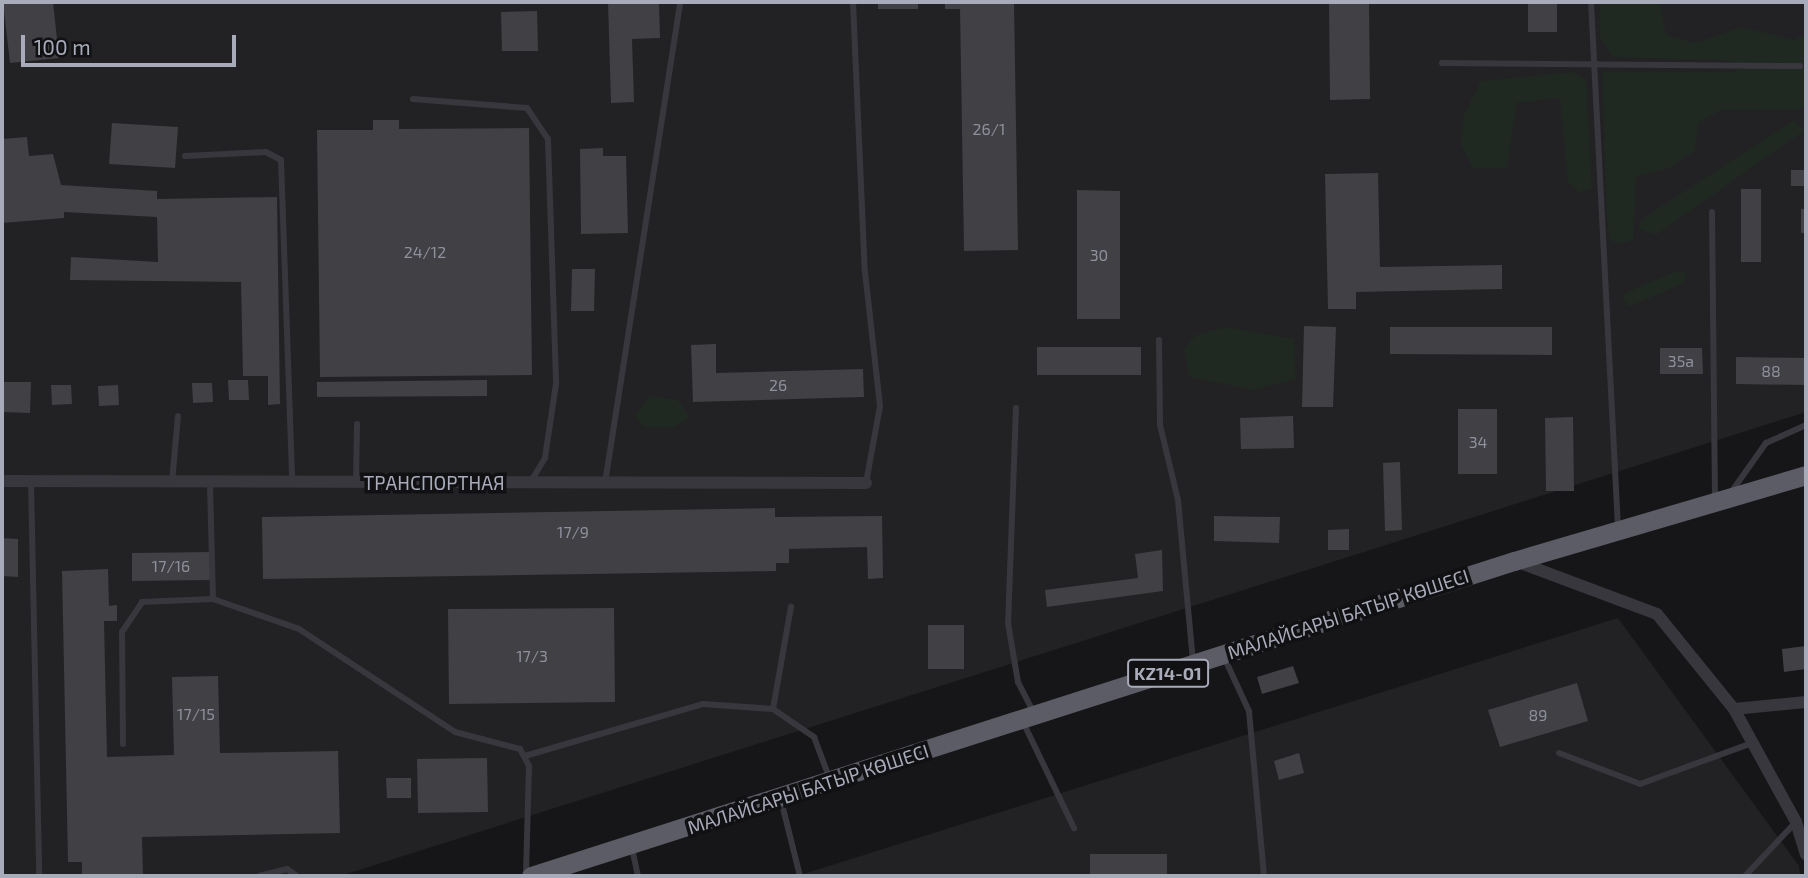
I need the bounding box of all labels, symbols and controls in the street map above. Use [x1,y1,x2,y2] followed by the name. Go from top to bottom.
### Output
[24,21,240,65] scale bar
[34,34,91,59] text: 100 m
[973,119,1005,139] house number: 26/1
[404,242,446,262] house number: 24/12
[1090,245,1108,265] house number: 30
[1668,351,1694,371] house number: 35а
[1761,361,1781,381] house number: 88
[769,375,787,395] house number: 26
[1469,432,1487,452] house number: 34
[363,472,505,494] street label: ТРАНСПОРТНАЯ
[557,522,589,542] house number: 17/9
[152,556,190,576] house number: 17/16
[1224,564,1472,664] street label: МАЛАЙСАРЫ БАТЫР КӨШЕСІ
[516,646,548,666] house number: 17/3
[1126,658,1210,688] road number: KZ14-01
[177,704,215,724] house number: 17/15
[1529,705,1547,725] house number: 89
[684,739,932,839] street label: МАЛАЙСАРЫ БАТЫР КӨШЕСІ

